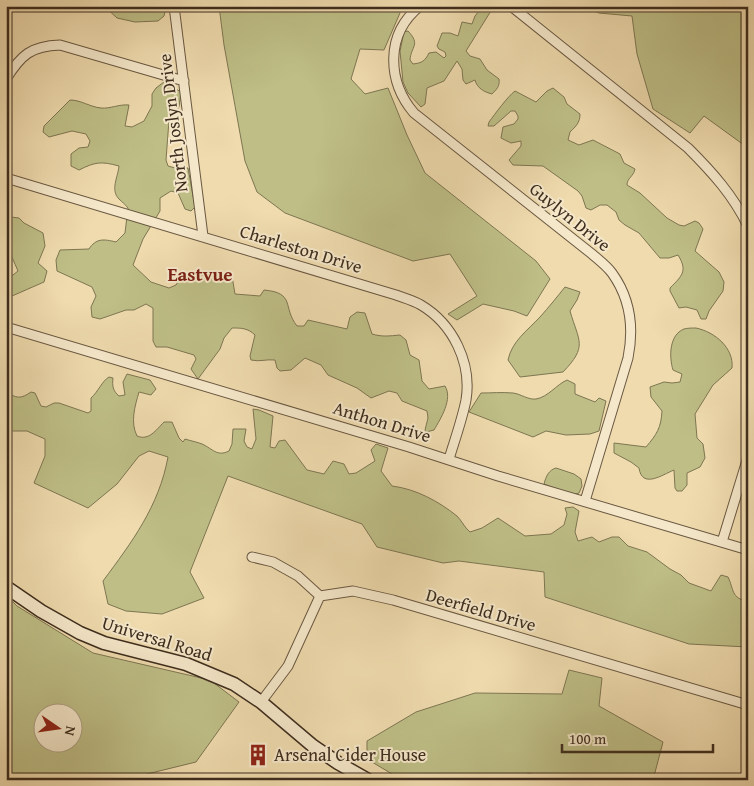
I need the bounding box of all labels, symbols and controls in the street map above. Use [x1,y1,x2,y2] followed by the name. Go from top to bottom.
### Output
[151,52,194,194] street label: North Joslyn Drive
[524,175,617,258] street label: Guylyn Drive
[237,217,366,280] street label: Charleston Drive
[167,260,233,288] district label: Eastvue
[330,394,434,449] street label: Anthon Drive
[423,581,539,638] street label: Deerfield Drive
[99,609,216,668] street label: Universal Road
[32,704,82,754] north arrow
[562,721,713,753] scale bar
[60,724,81,738] text: N
[569,728,607,749] text: 100 m
[274,741,426,768] place label: Arsenal Cider House
[245,742,271,768] building icon: Arsenal Cider House

